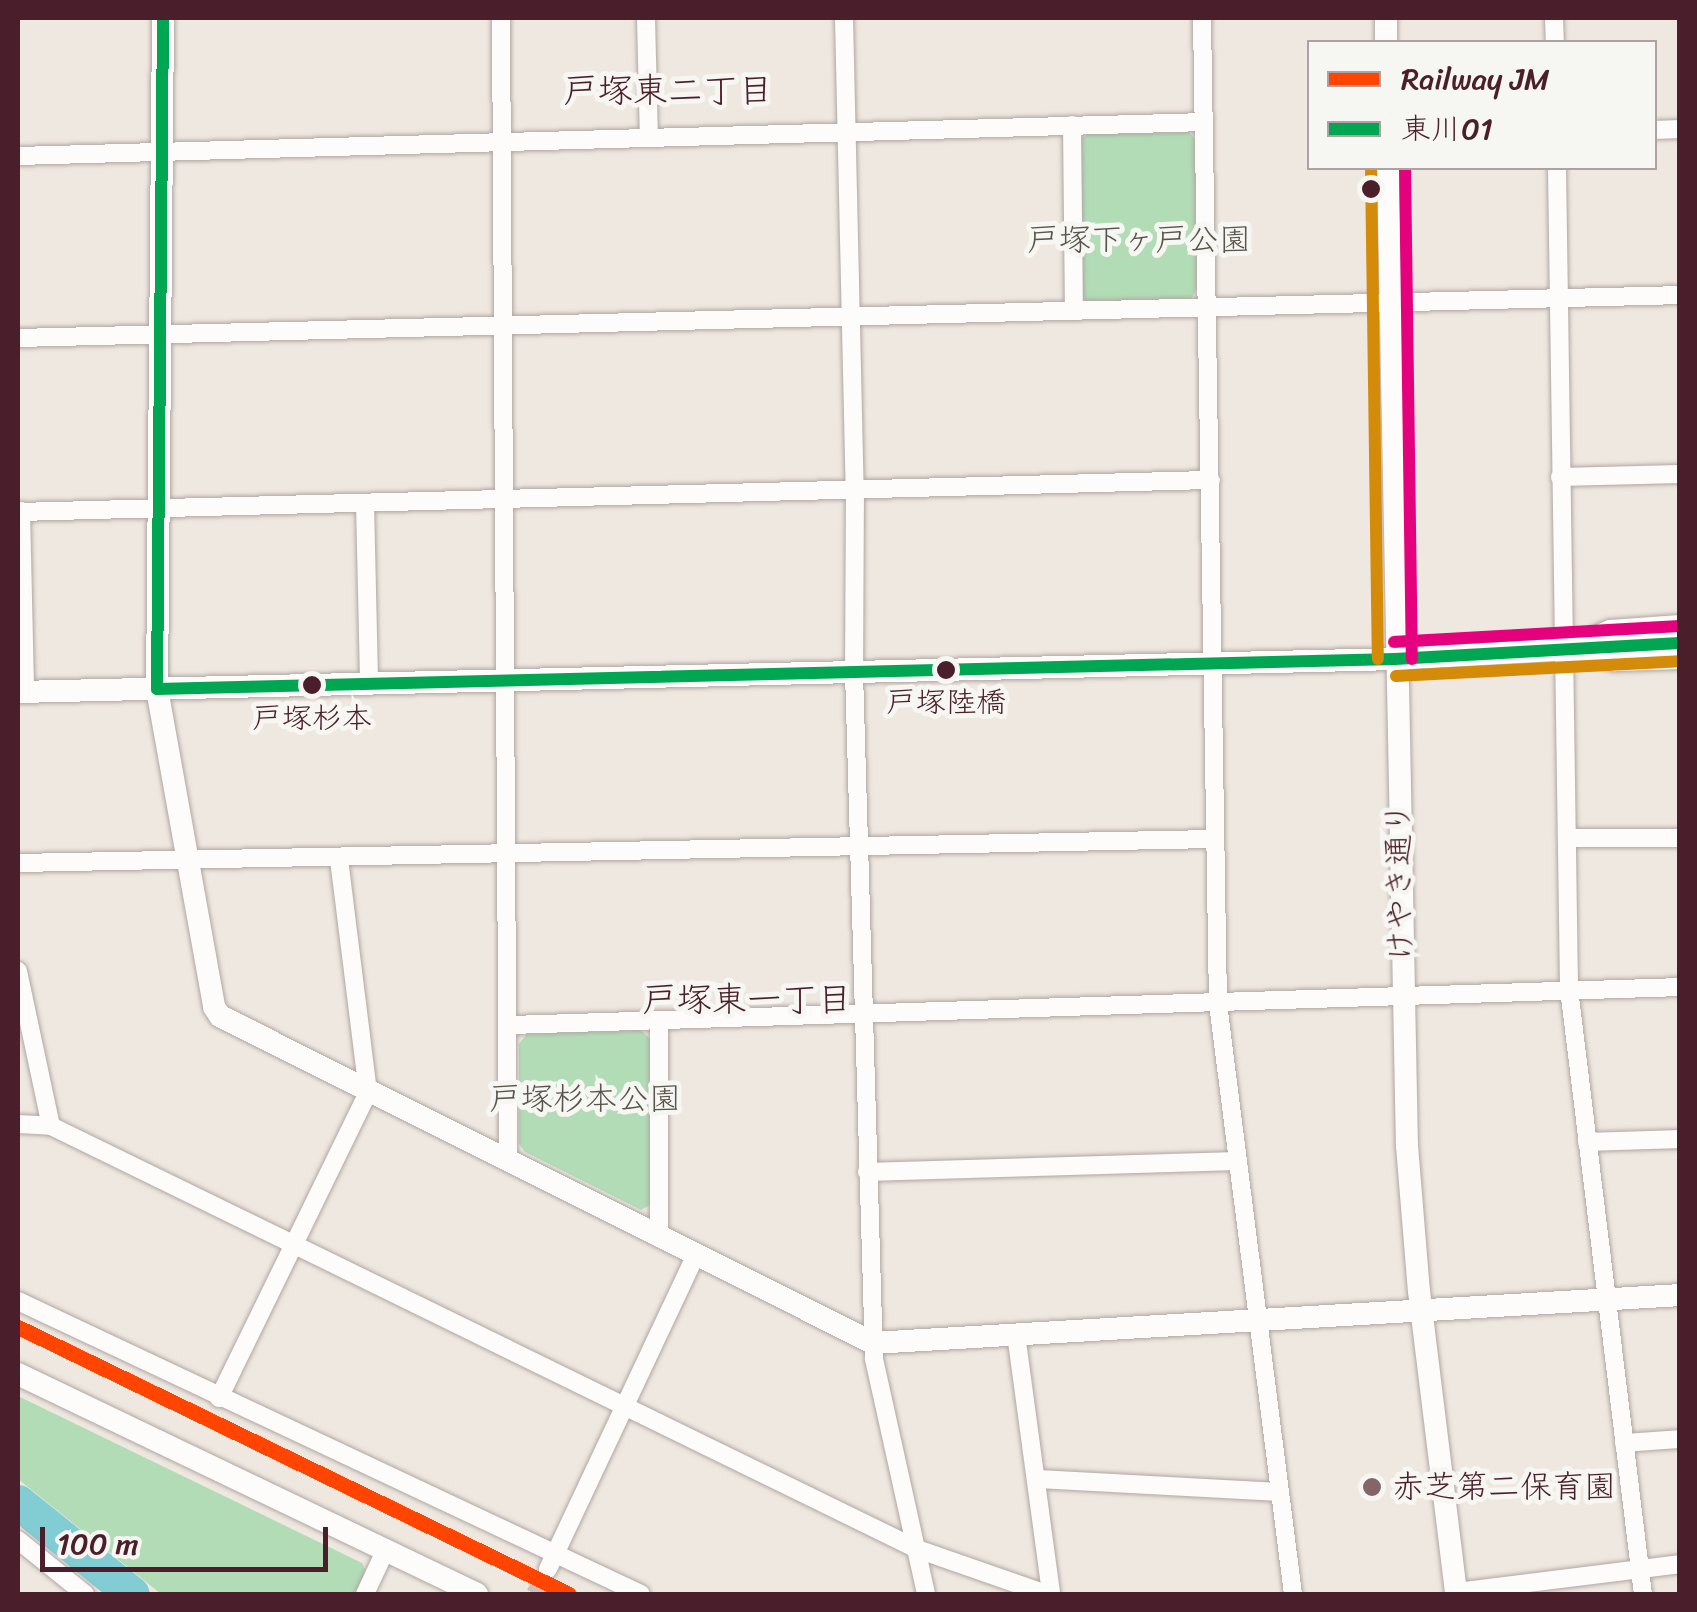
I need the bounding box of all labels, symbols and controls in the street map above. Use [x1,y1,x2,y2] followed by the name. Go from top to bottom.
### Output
[1307,40,1657,170] legend
[1401,52,1550,106] text: Railway JM
[563,69,773,111] district label: 戸塚東二丁目
[1401,102,1493,156] text: 東川01
[1361,179,1381,199] unlabelled marker
[1027,221,1251,259] park label: 戸塚下ヶ戸公園
[936,660,956,680] marker: 戸塚陸橋
[302,675,322,695] marker: 戸塚杉本
[886,684,1006,720] place label: 戸塚陸橋
[252,700,372,736] place label: 戸塚杉本
[1379,802,1421,962] street label: けやき通り
[642,978,852,1020] district label: 戸塚東一丁目
[489,1080,681,1118] park label: 戸塚杉本公園
[1392,1468,1616,1506] place label: 赤芝第二保育園
[1361,1476,1383,1498] marker: 赤芝第二保育園
[45,1507,332,1569] scale bar
[57,1517,139,1571] text: 100 m

